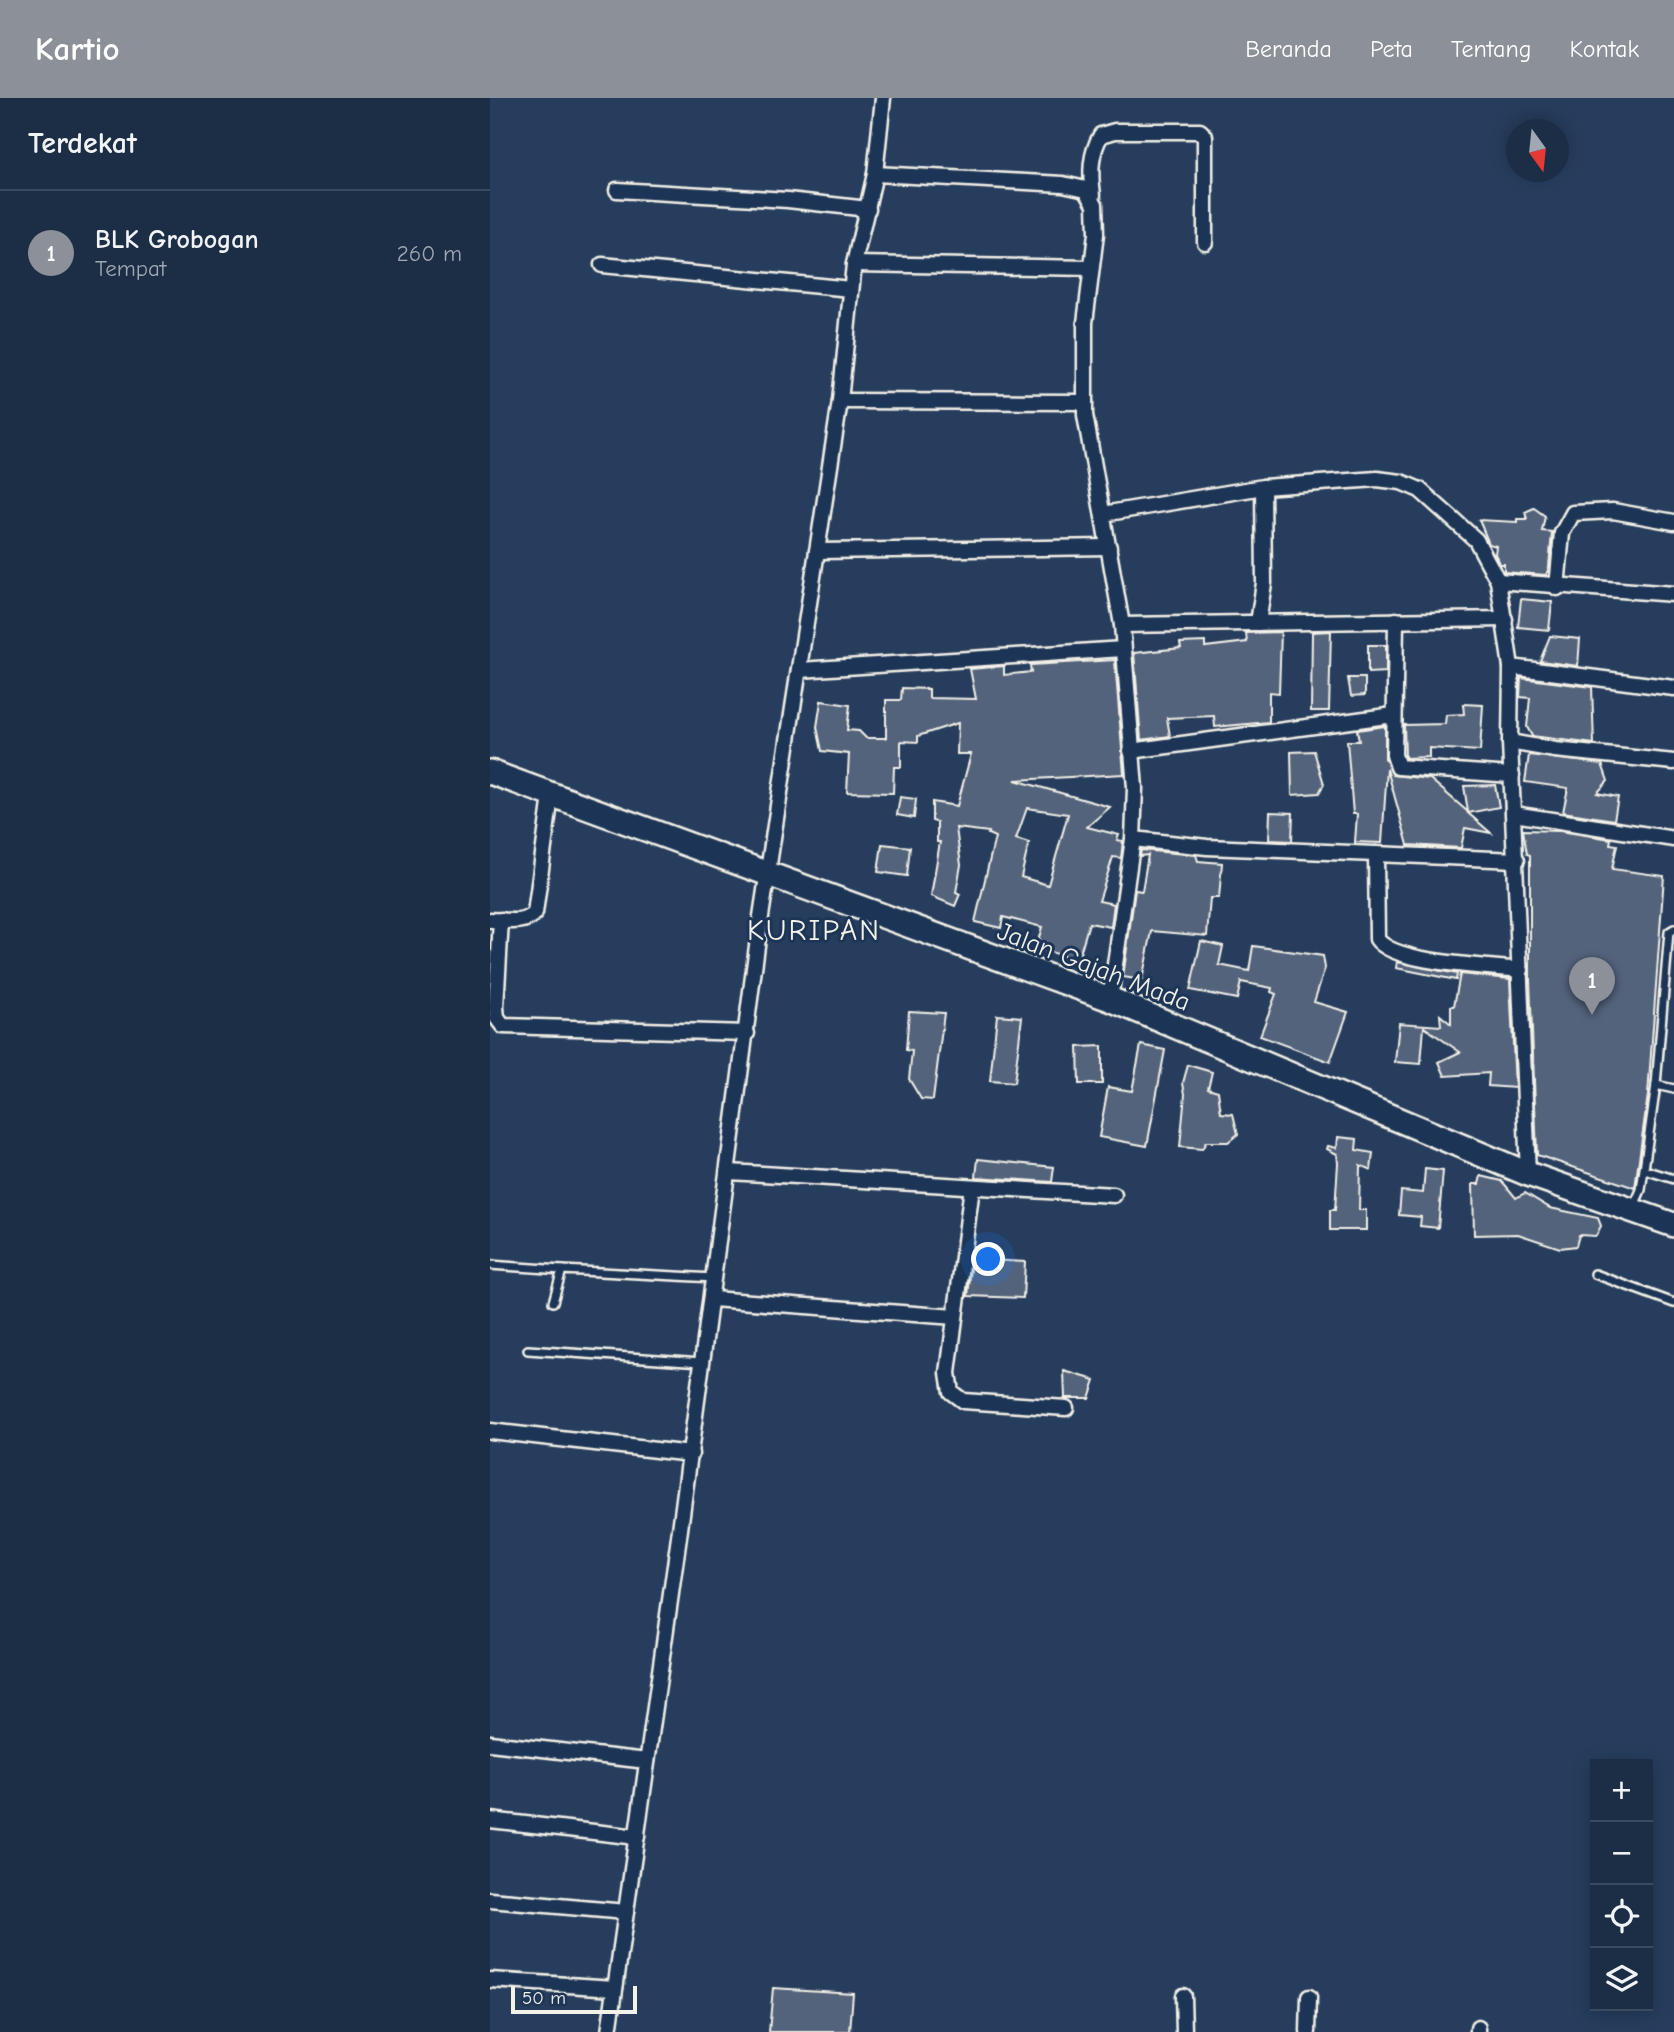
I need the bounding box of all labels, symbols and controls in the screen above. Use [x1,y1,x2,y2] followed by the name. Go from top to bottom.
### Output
[35,30,120,68] text: Kartio
[1245,35,1332,63] text: Beranda
[1370,35,1413,63] text: Peta
[1451,35,1531,63] text: Tentang
[1569,35,1639,63] text: Kontak
[1506,119,1569,182] north arrow
[28,126,137,161] text: Terdekat
[95,225,259,255] text: BLK Grobogan
[46,240,56,267] text: 1
[397,240,462,267] text: 260 m
[95,255,166,282] text: Tempat
[747,913,881,948] district label: KURIPAN
[993,916,1194,1018] street label: Jalan Gajah Mada
[1569,957,1615,1015] pin: 1
[971,1242,1005,1276] your location
[1590,1759,1653,2011] map controls
[1590,1759,1653,1822] button: +
[1590,1822,1653,1885] button: −
[1590,1885,1653,1948] button: locate
[1590,1948,1653,2011] button: layers
[511,1983,637,2015] scale bar
[522,1987,566,2009] text: 50 m

